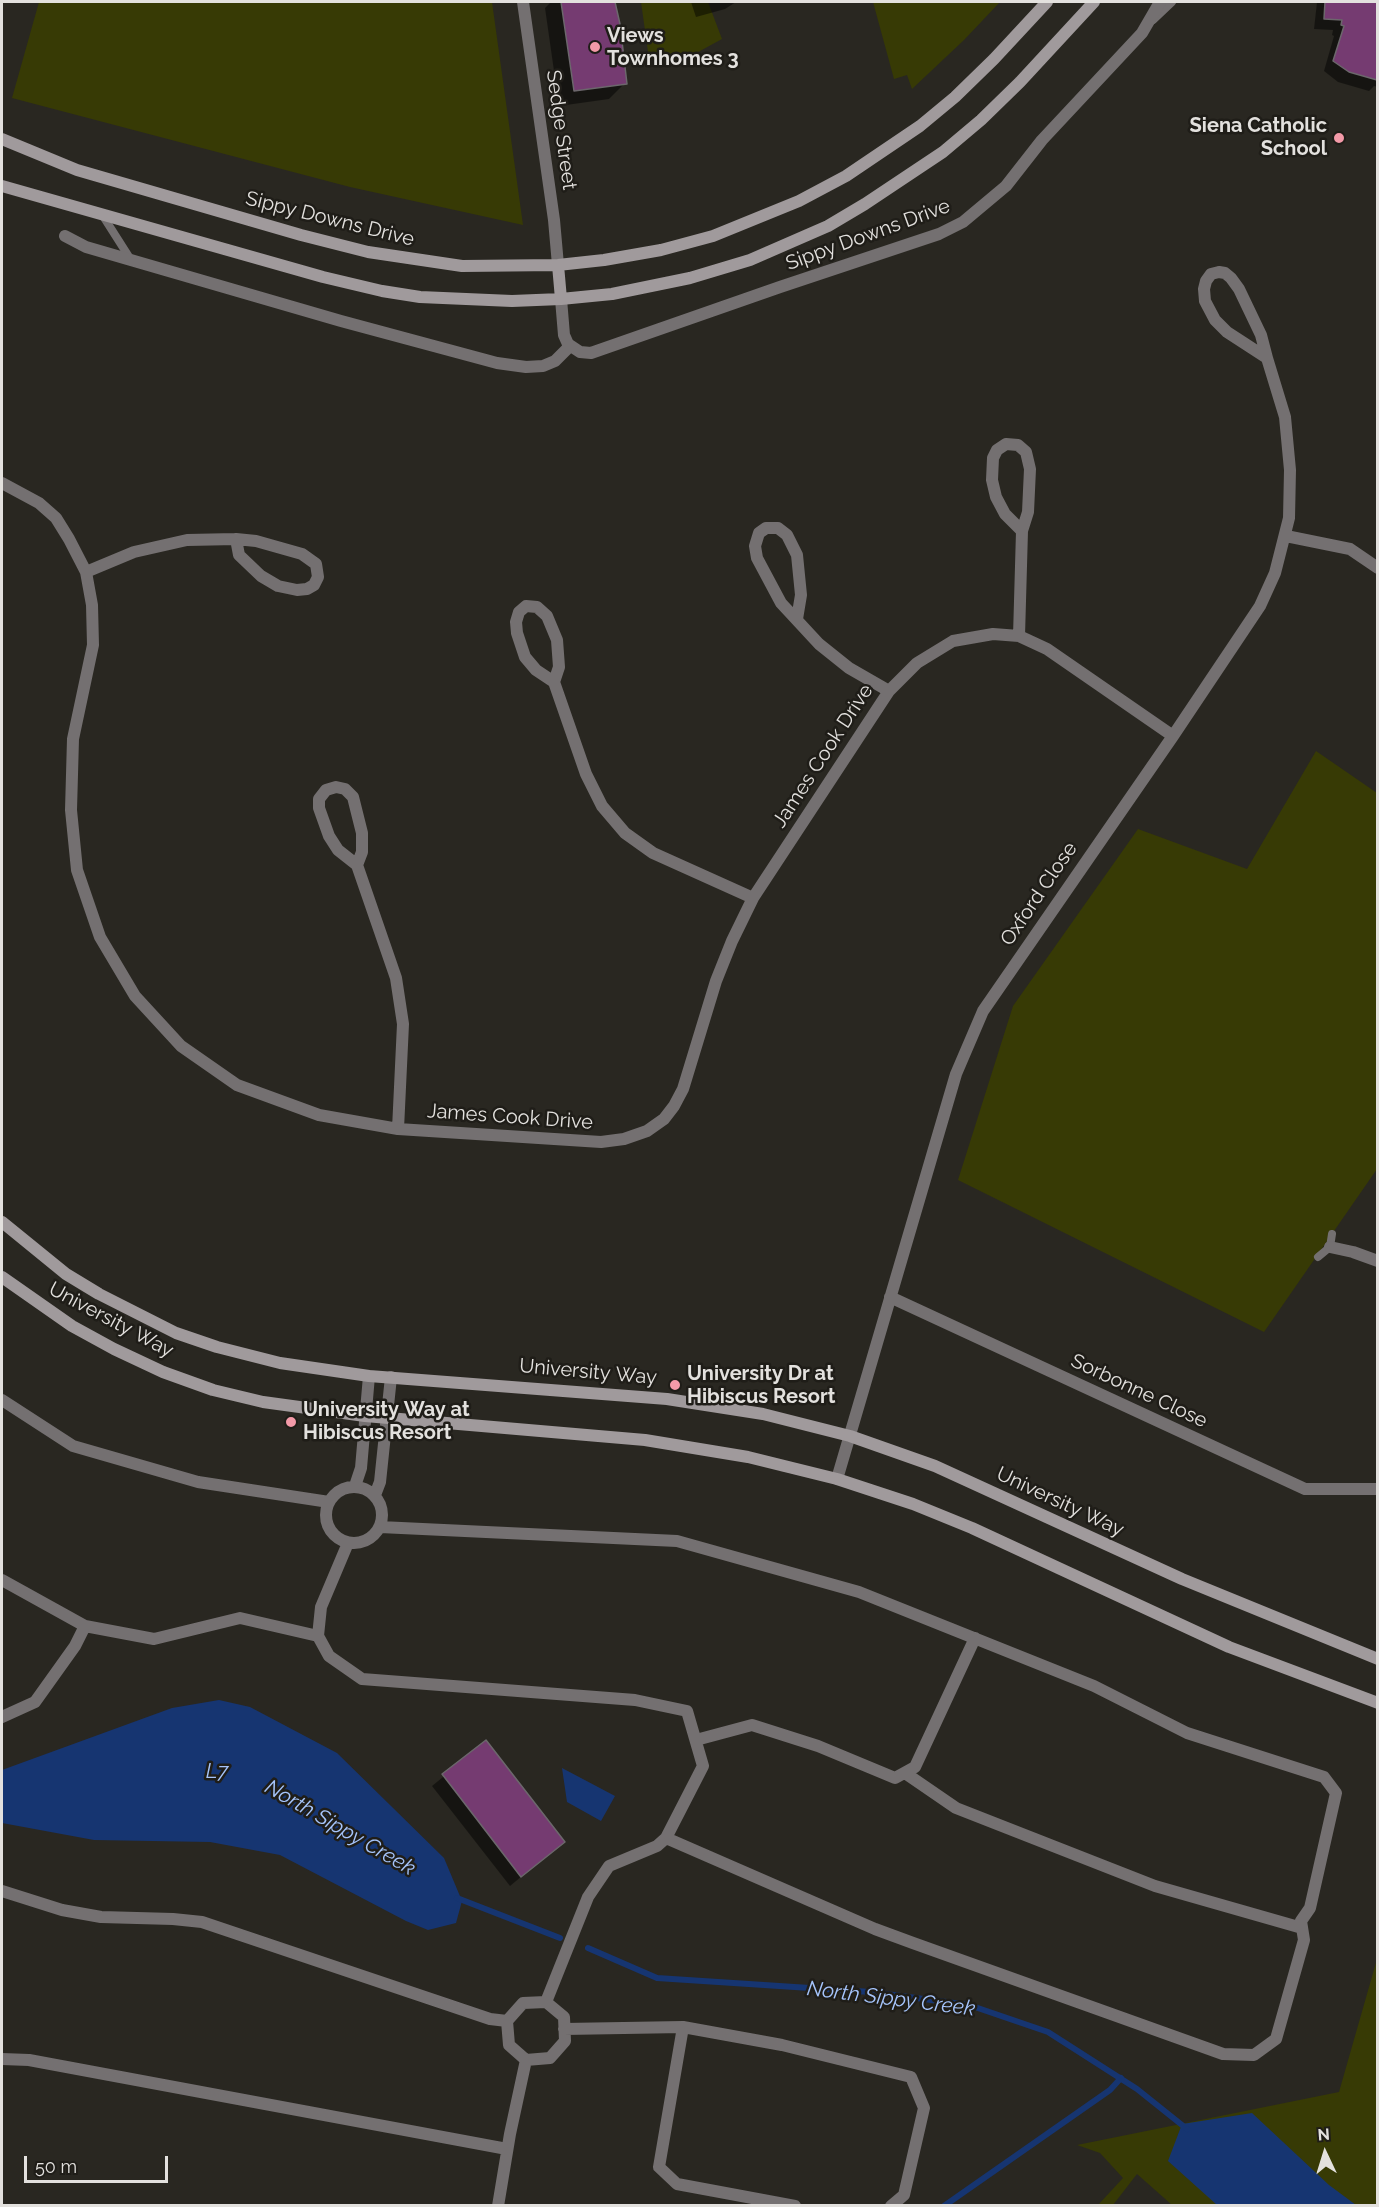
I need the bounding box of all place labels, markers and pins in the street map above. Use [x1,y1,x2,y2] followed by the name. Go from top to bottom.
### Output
[607,24,739,71] place label: Views Townhomes 3
[588,40,602,54] marker: Views Townhomes 3
[1190,114,1327,161] place label: Siena Catholic School
[1332,131,1346,145] marker: Siena Catholic School
[687,1362,835,1409] place label: University Dr at Hibiscus Resort
[668,1378,682,1392] marker: University Dr at Hibiscus Resort
[303,1398,470,1445] place label: University Way at Hibiscus Resort
[284,1415,298,1429] marker: University Way at Hibiscus Resort

